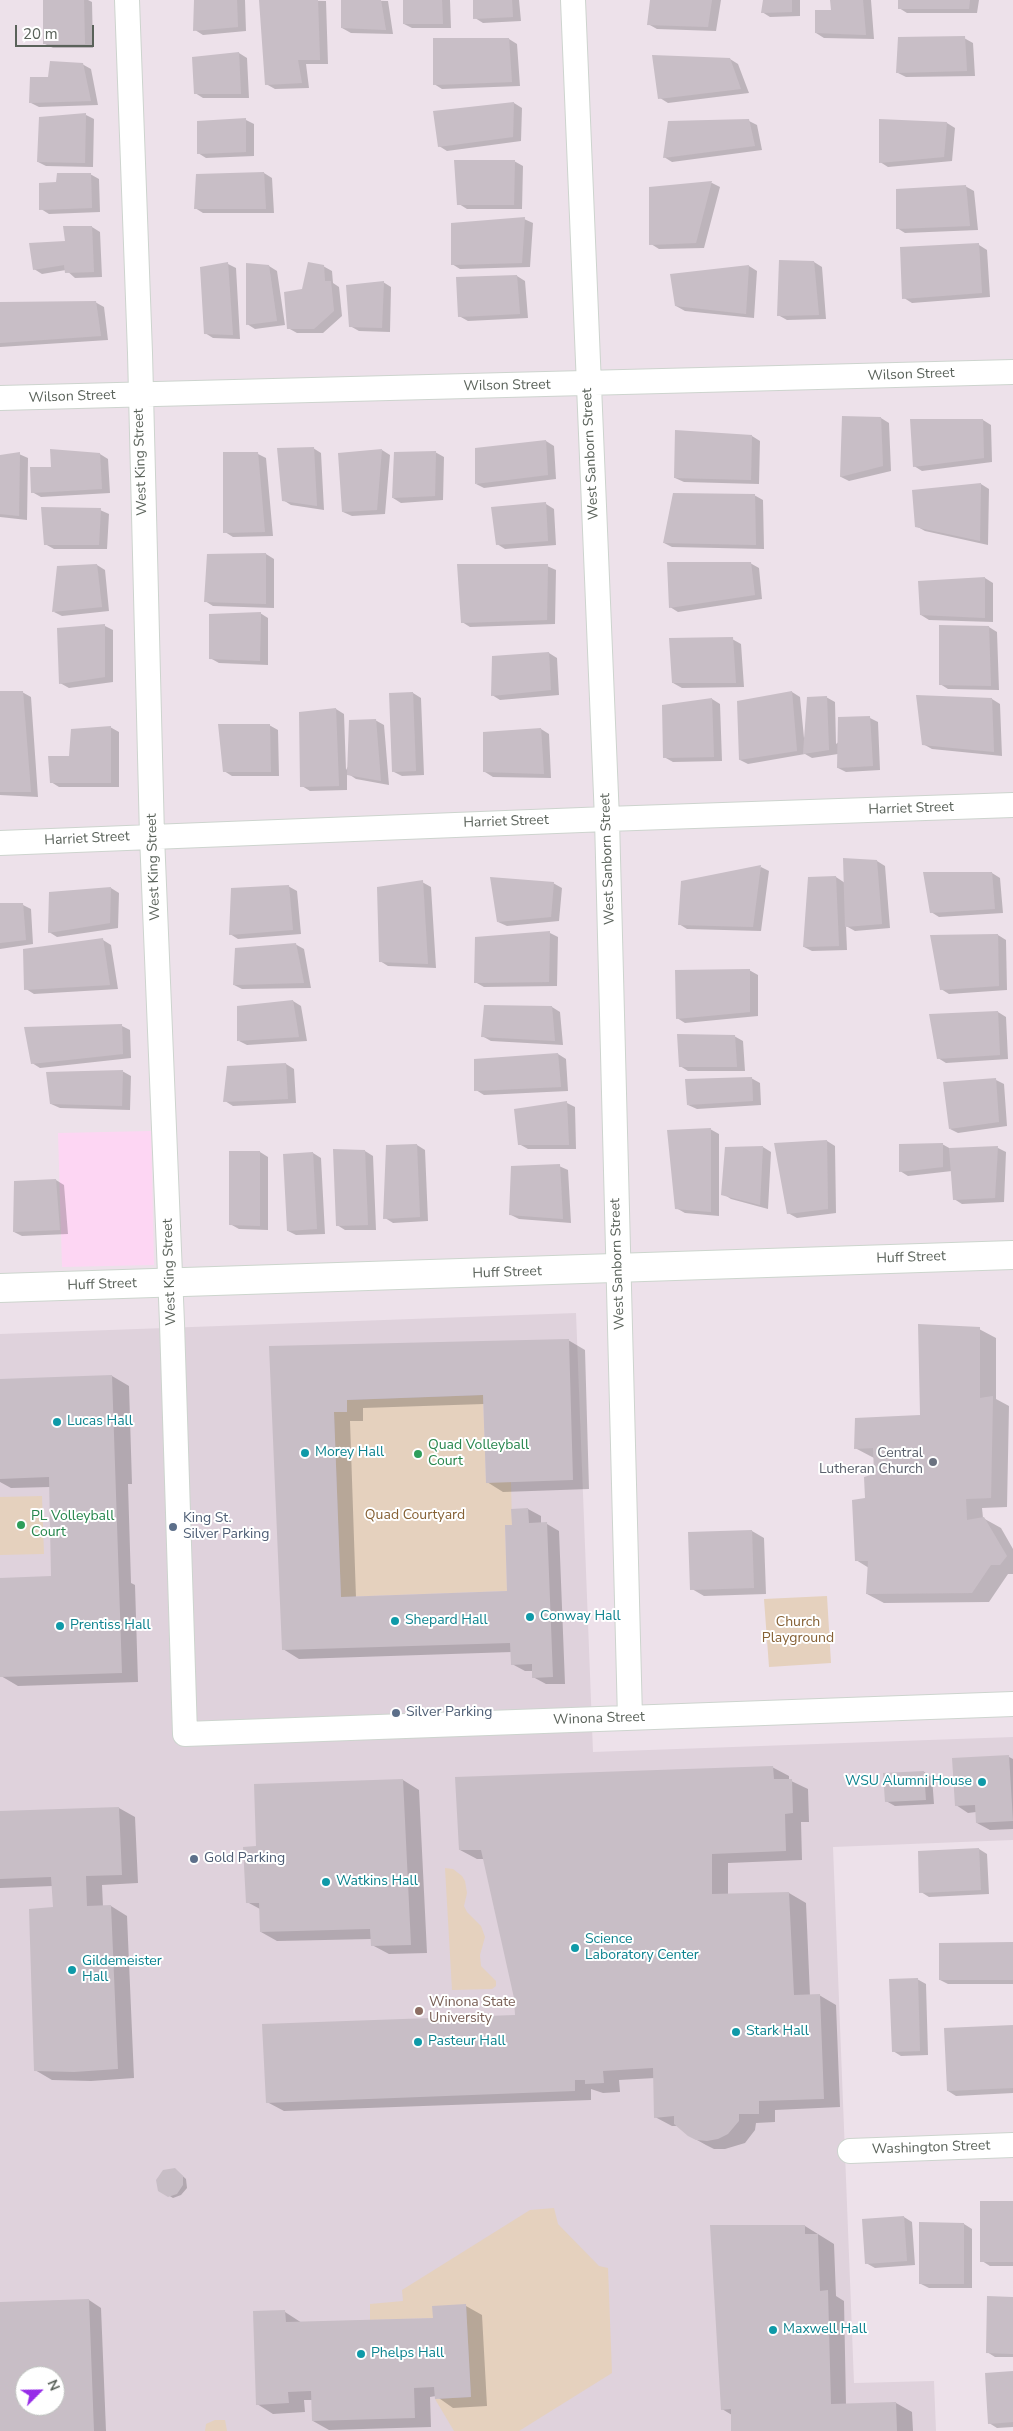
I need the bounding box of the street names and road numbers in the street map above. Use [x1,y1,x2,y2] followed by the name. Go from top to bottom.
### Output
[867,365,955,385] street label: Wilson Street
[463,377,551,395] street label: Wilson Street
[28,387,116,407] street label: Wilson Street
[579,388,603,520] street label: West Sanborn Street
[131,408,151,516] street label: West King Street
[597,793,619,925] street label: West Sanborn Street
[868,799,954,819] street label: Harriet Street
[463,812,549,832] street label: Harriet Street
[144,813,164,921] street label: West King Street
[44,828,130,850] street label: Harriet Street
[607,1198,629,1330] street label: West Sanborn Street
[160,1218,180,1326] street label: West King Street
[876,1248,946,1268] street label: Huff Street
[472,1263,542,1283] street label: Huff Street
[67,1275,137,1295] street label: Huff Street
[553,1709,645,1729] street label: Winona Street
[872,2138,990,2158] street label: Washington Street

